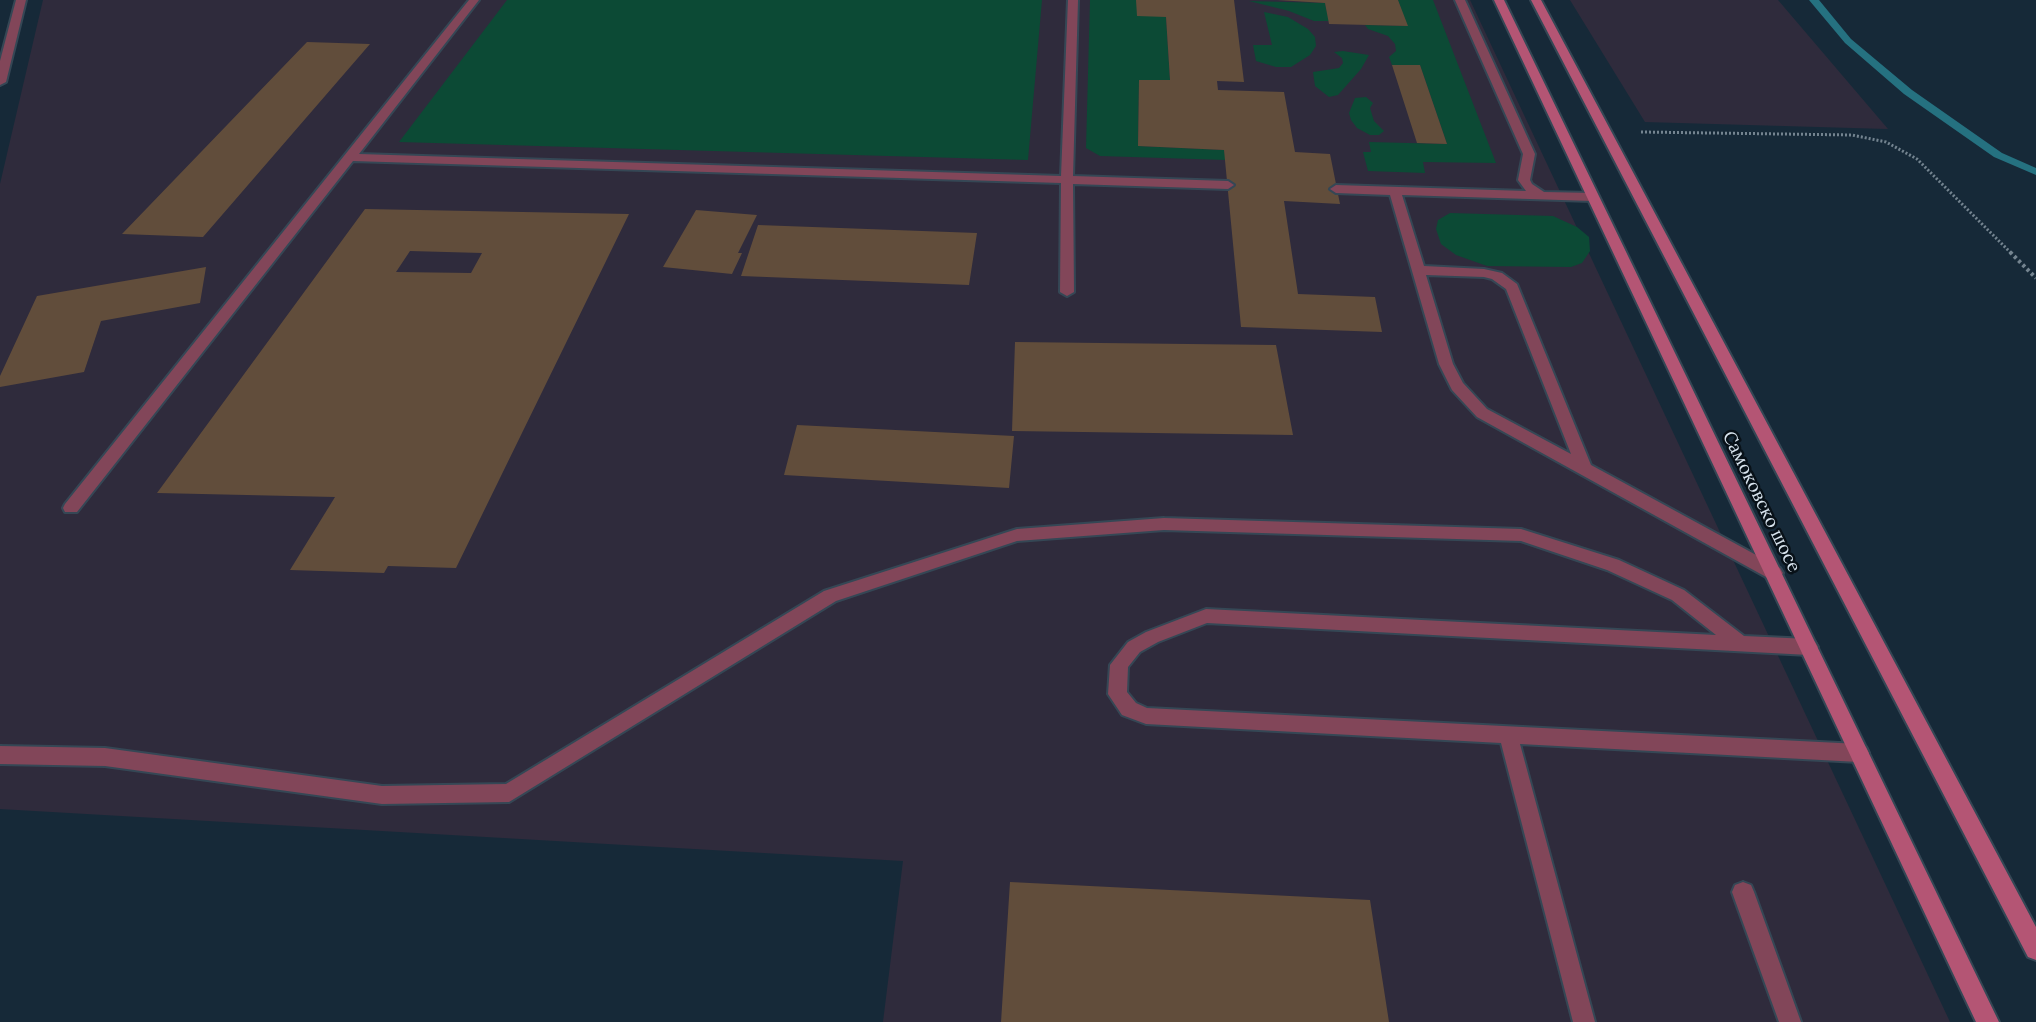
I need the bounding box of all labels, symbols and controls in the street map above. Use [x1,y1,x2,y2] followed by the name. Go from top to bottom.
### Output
[1717,428,1805,576] street label: Самоковско шосе

